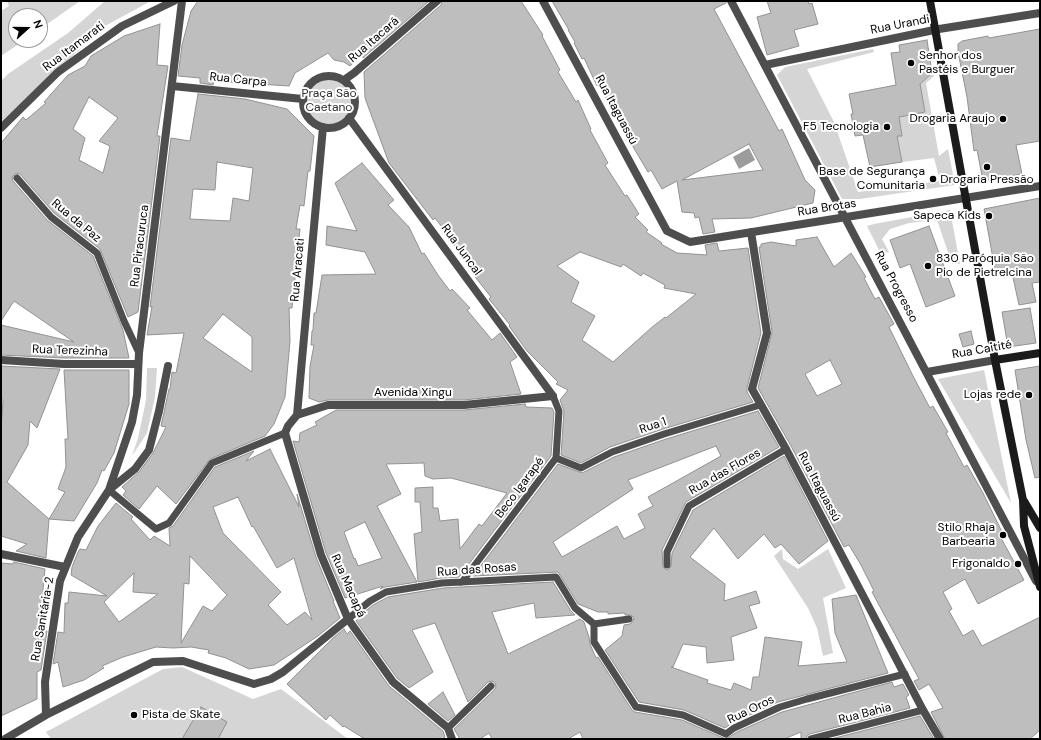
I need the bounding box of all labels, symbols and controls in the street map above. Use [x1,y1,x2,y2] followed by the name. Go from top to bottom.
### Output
[8,8,48,48] north arrow
[869,12,931,38] street label: Rua Urandi
[346,14,402,66] street label: Rua Itacará
[30,18,46,30] text: N
[40,19,108,75] street label: Rua Itamarati
[919,49,1015,77] place label: Senhor dos Pastéis e Burguer
[906,58,916,68] marker: Senhor dos Pastéis e Burguer
[209,70,267,90] street label: Rua Carpa
[592,73,640,147] street label: Rua Itaguassú
[301,87,357,115] park label: Praça São Caetano
[910,112,995,126] place label: Drogaria Araujo
[998,114,1008,124] marker: Drogaria Araujo
[803,120,879,134] place label: F5 Tecnologia
[882,122,892,132] marker: F5 Tecnologia
[982,162,992,172] marker: Drogaria Pressão
[819,165,925,193] place label: Base de Segurança Comunitaria
[940,173,1034,187] place label: Drogaria Pressão
[928,174,938,184] marker: Base de Segurança Comunitaria
[49,196,103,246] street label: Rua da Paz
[797,196,857,220] street label: Rua Brotas
[128,204,152,288] street label: Rua Piracuruca
[913,209,981,223] place label: Sapeca Kids
[984,211,994,221] marker: Sapeca Kids
[438,222,484,278] street label: Rua Juncal
[288,238,308,302] street label: Rua Aracati
[871,249,921,325] street label: Rua Progresso
[936,252,1034,280] place label: 830 Paróquia São Pio de Pietrelcina
[923,261,933,271] marker: 830 Paróquia São Pio de Pietrelcina
[951,338,1013,362] street label: Rua Caitité
[32,342,108,360] street label: Rua Terezinha
[374,386,452,400] street label: Avenida Xingu
[964,388,1021,402] place label: Lojas rede
[1024,390,1034,400] marker: Lojas rede
[638,415,668,437] street label: Rua 1
[687,446,763,498] street label: Rua das Flores
[795,450,843,524] street label: Rua Itaguassú
[492,455,548,521] street label: Beco Igarapé
[937,521,995,549] place label: Stilo Rhaja Barbearia
[998,530,1008,540] marker: Stilo Rhaja Barbearia
[328,552,368,620] street label: Rua Macapá
[952,557,1010,571] place label: Frigonaldo
[1013,559,1023,569] marker: Frigonaldo
[437,560,517,580] street label: Rua das Rosas
[28,576,58,662] street label: Rua Sanitária-2
[725,692,777,728] street label: Rua Oros
[837,701,893,727] street label: Rua Bahia
[142,708,220,722] place label: Pista de Skate
[129,710,139,720] marker: Pista de Skate

